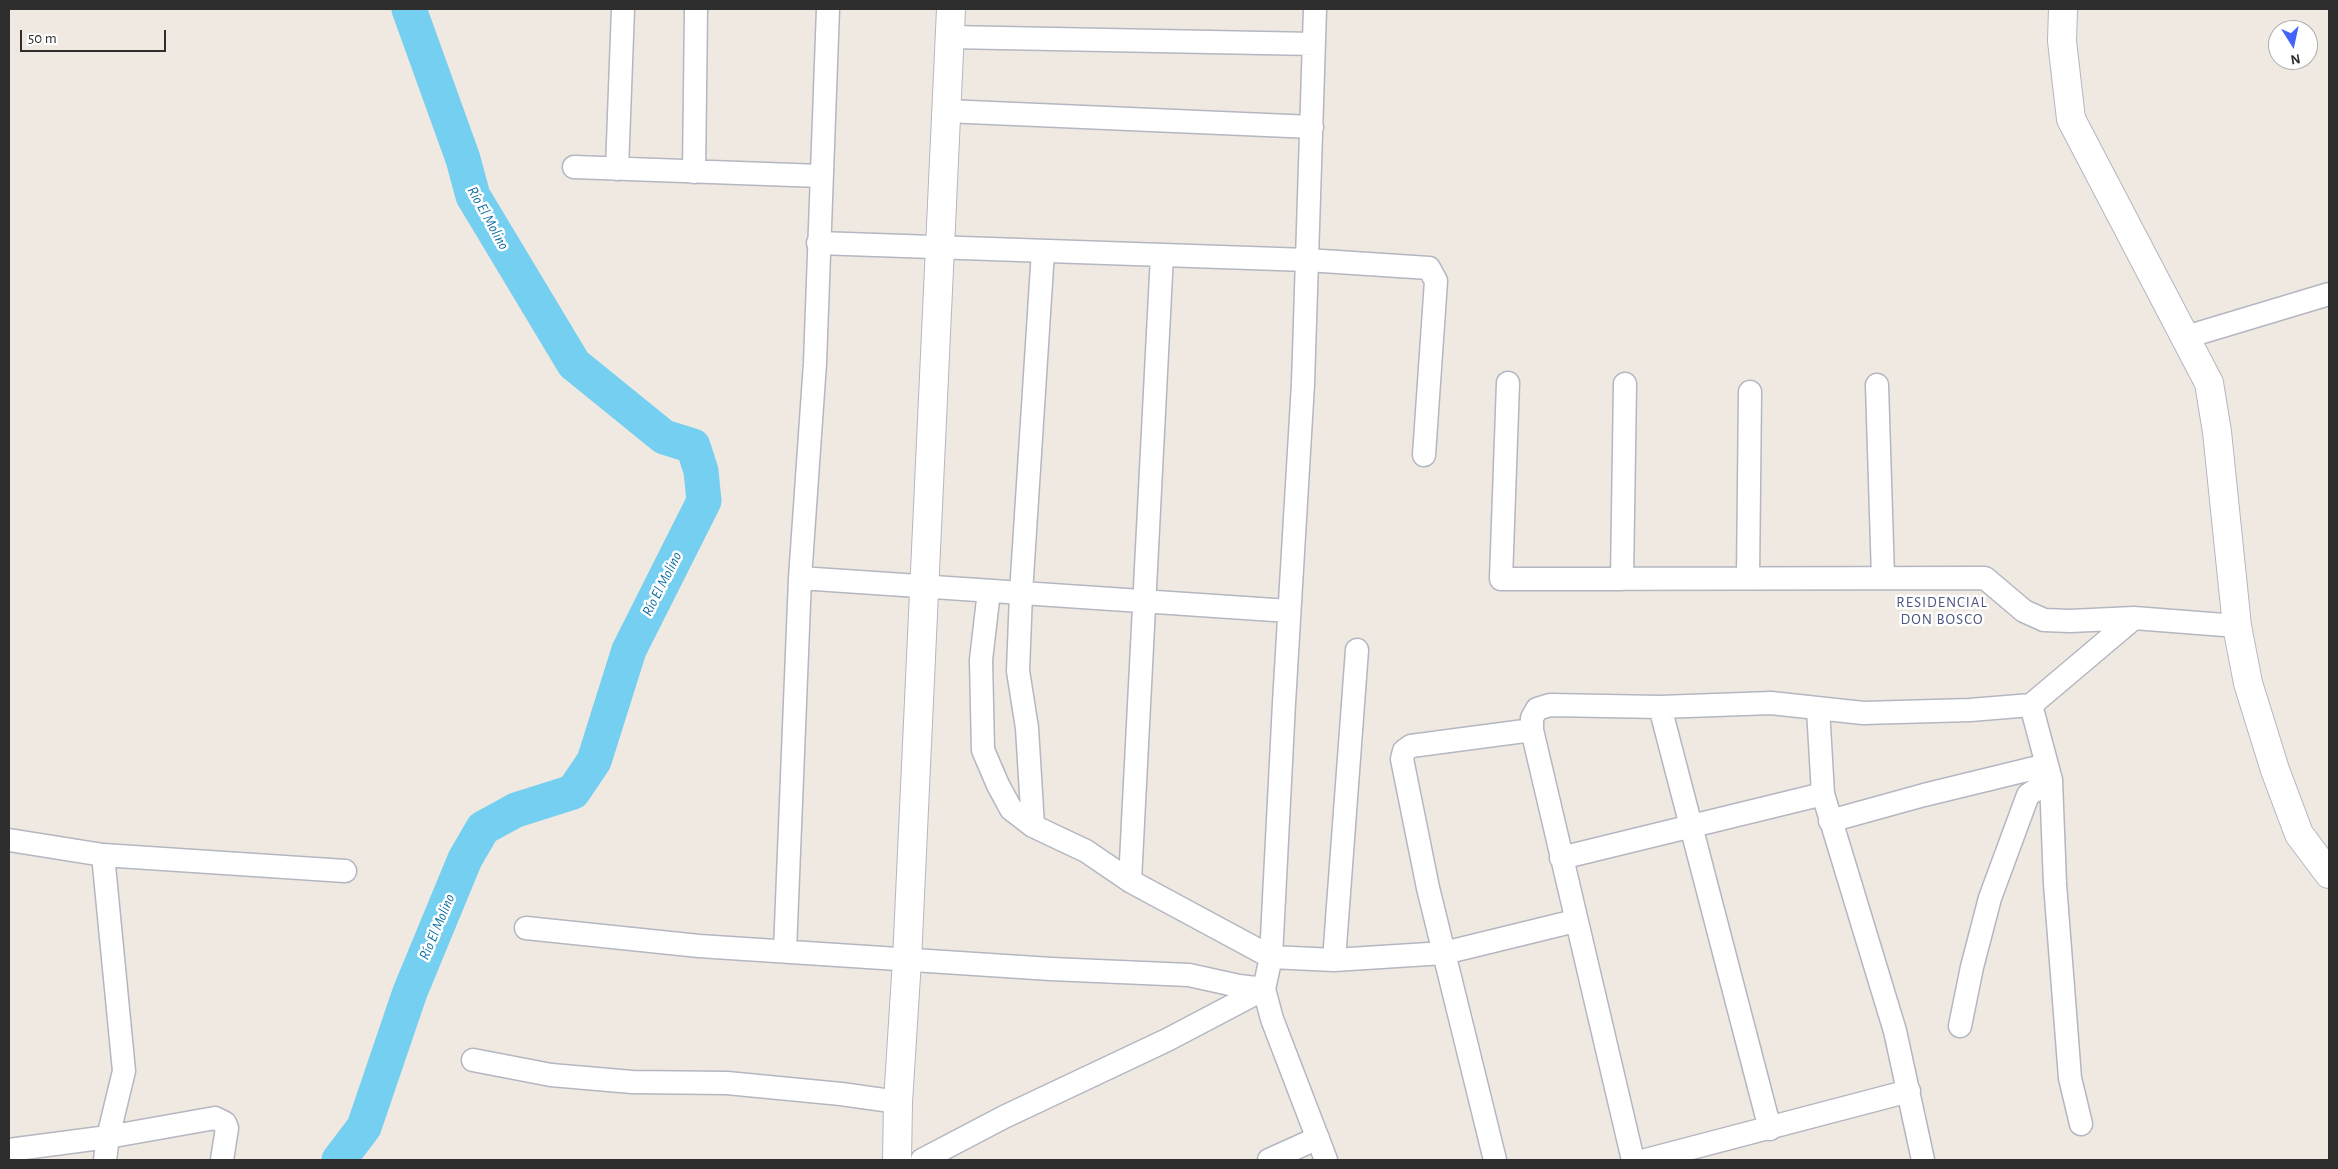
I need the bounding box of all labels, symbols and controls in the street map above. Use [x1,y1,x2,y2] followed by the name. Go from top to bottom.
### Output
[22,20,169,52] scale bar
[2268,20,2318,70] north arrow
[28,31,57,46] text: 50 m
[2289,51,2301,67] text: N
[463,183,513,253] water label: Río El Molino
[638,549,686,619] water label: Río El Molino
[1895,593,1989,628] district label: RESIDENCIAL DON BOSCO
[415,891,459,963] water label: Río El Molino

